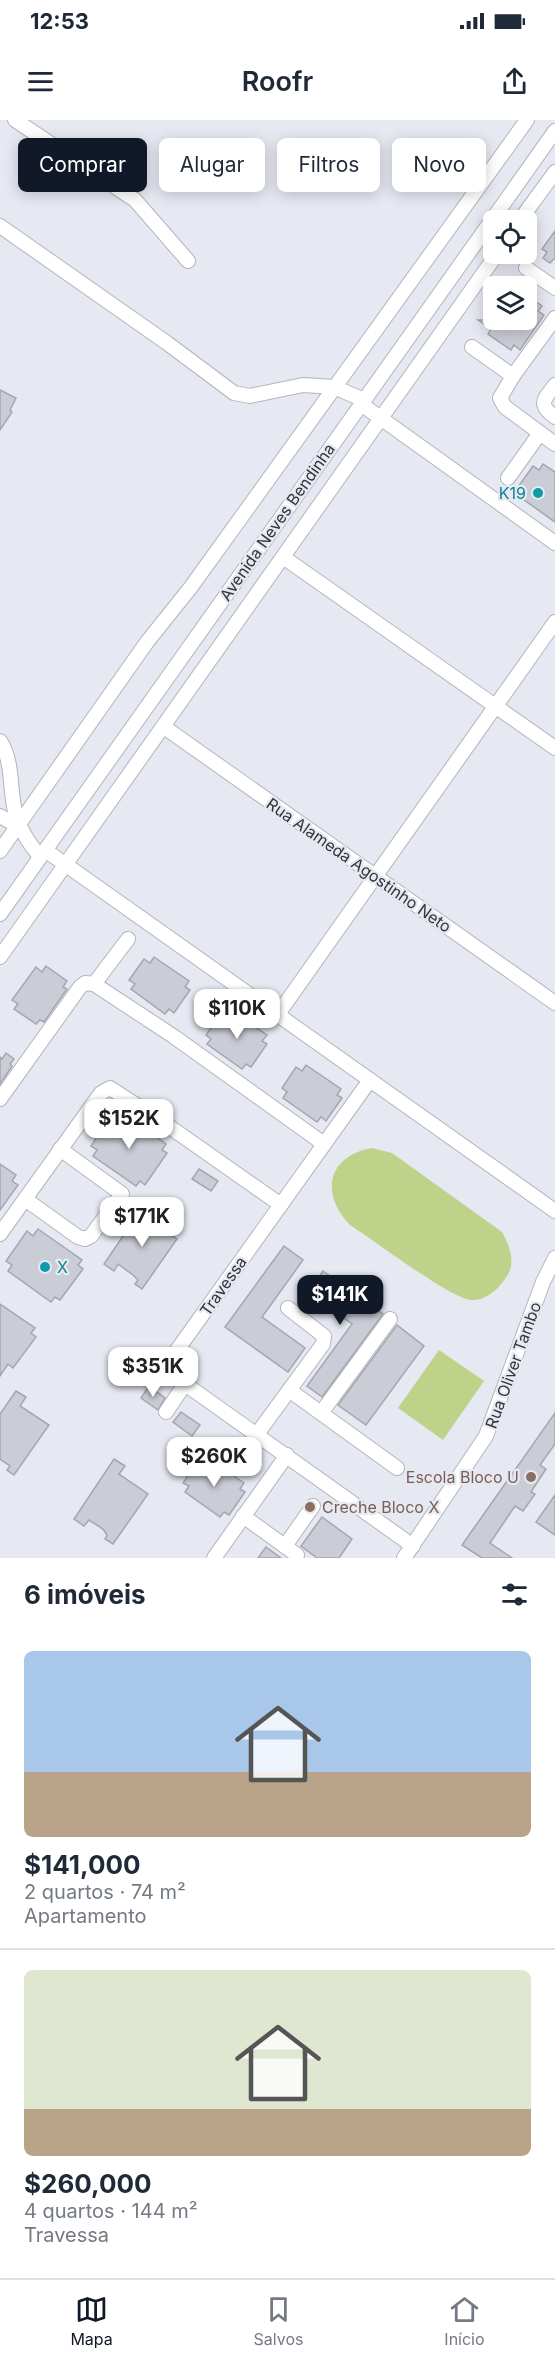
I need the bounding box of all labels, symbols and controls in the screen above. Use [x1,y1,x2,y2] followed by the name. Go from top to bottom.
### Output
[30,8,89,34] text: 12:53
[24,65,57,98] icon: menu
[242,65,313,98] text: Roofr
[498,65,531,98] icon: share
[18,138,147,192] chip: Comprar
[159,138,265,192] chip: Alugar
[277,138,380,192] chip: Filtros
[392,138,486,192] chip: Novo
[483,210,537,330] map controls
[483,210,537,264] button: locate
[483,276,537,330] button: layers
[215,440,339,604] street label: Avenida Neves Bendinha
[499,483,526,503] place label: K19
[531,486,545,500] marker: K19
[263,793,455,937] street label: Rua Alameda Agostinho Neto
[195,989,279,1040] pin: $110K
[208,996,266,1020] text: $110K
[87,1099,171,1150] pin: $152K
[98,1106,160,1130] text: $152K
[100,1197,184,1248] pin: $171K
[114,1204,170,1228] text: $171K
[195,1252,251,1320] street label: Travessa
[57,1257,68,1277] place label: X
[38,1260,52,1274] marker: X
[298,1275,382,1326] pin: $141K
[311,1282,369,1306] text: $141K
[481,1299,545,1431] street label: Rua Oliver Tambo
[111,1347,195,1398] pin: $351K
[122,1354,184,1378] text: $351K
[172,1437,256,1488] pin: $260K
[181,1444,247,1468] text: $260K
[406,1467,519,1487] place label: Escola Bloco U
[524,1470,538,1484] marker: Escola Bloco U
[322,1497,439,1517] place label: Creche Bloco X
[303,1500,317,1514] marker: Creche Bloco X
[498,1578,531,1611] icon: filters
[24,1579,146,1610] text: 6 imóveis
[224,1690,332,1798] icon: home
[24,1849,141,1880] text: $141,000
[24,1880,186,1904] text: 2 quartos · 74 m²
[24,1904,147,1928] text: Apartamento
[224,2009,332,2117] icon: home
[24,2168,152,2199] text: $260,000
[24,2199,198,2223] text: 4 quartos · 144 m²
[24,2223,109,2247] text: Travessa
[70,2293,113,2349] tab: Mapa
[254,2293,304,2349] tab: Salvos
[444,2293,485,2349] tab: Início

